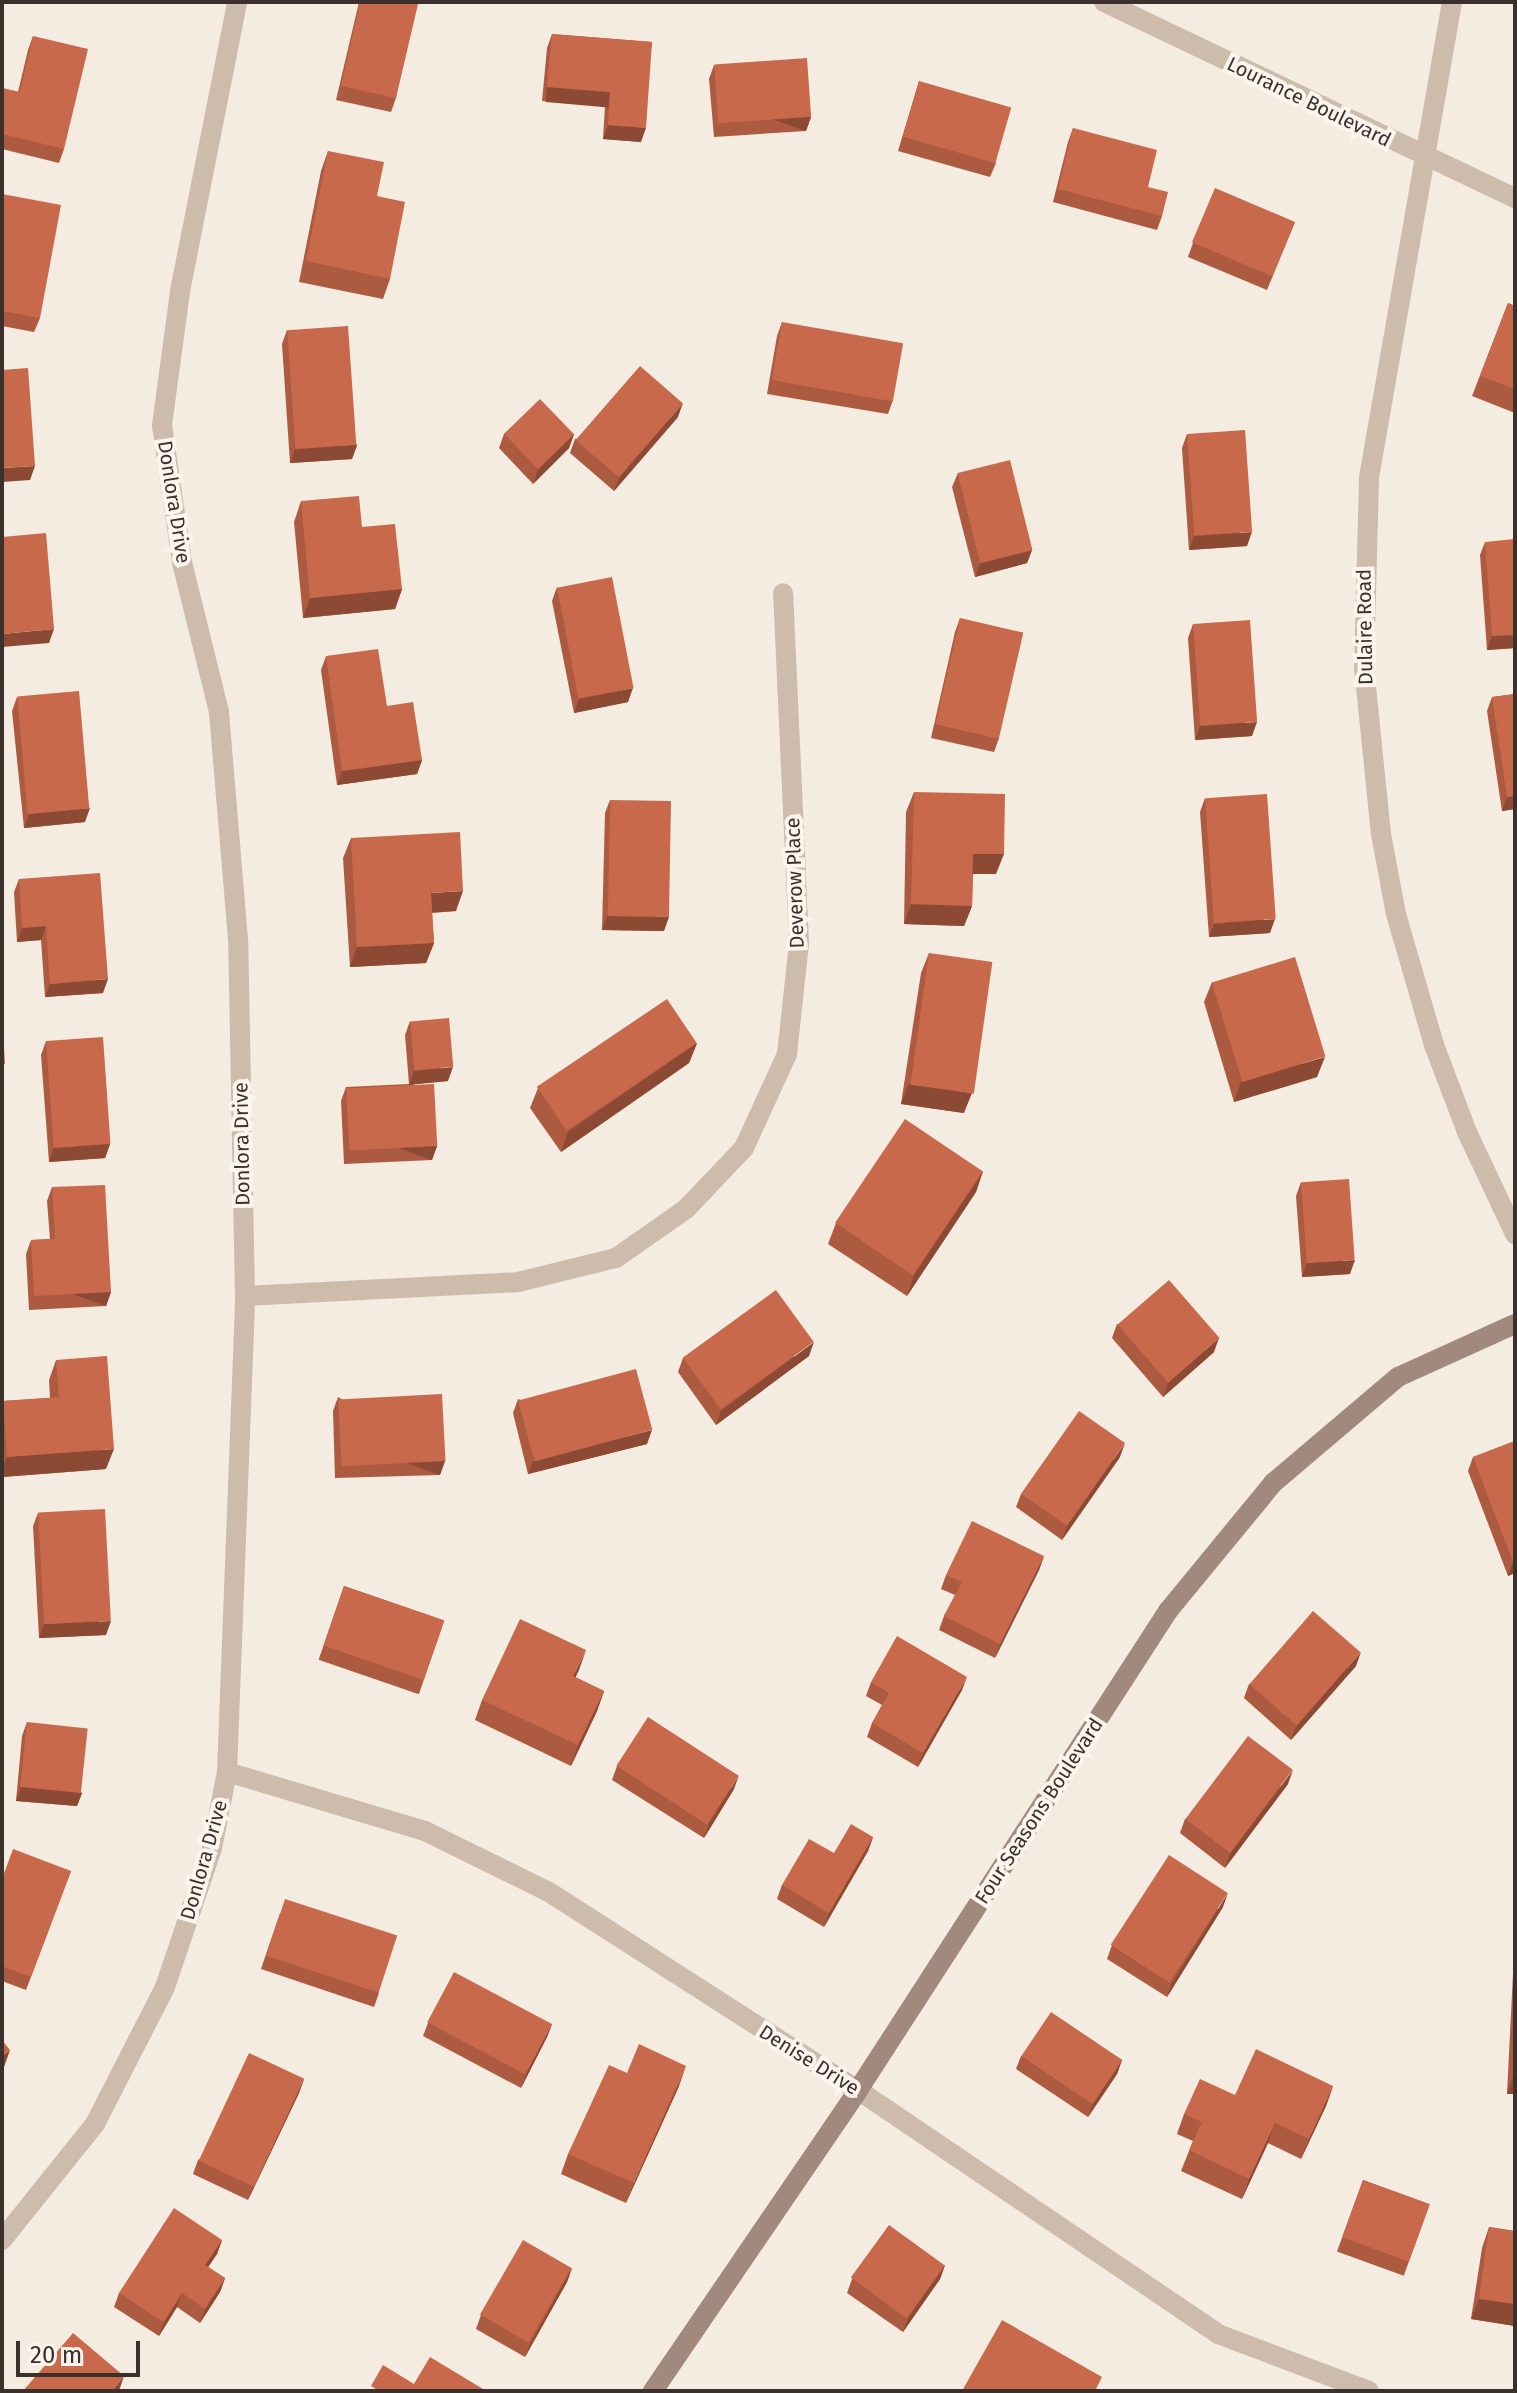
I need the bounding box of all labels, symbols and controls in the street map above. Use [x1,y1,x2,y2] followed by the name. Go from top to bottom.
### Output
[1223,52,1395,152] street label: Lourance Boulevard
[152,439,196,565] street label: Donlora Drive
[1352,569,1378,685] street label: Dulaire Road
[781,817,809,949] street label: Deverow Place
[229,1082,255,1206] street label: Donlora Drive
[970,1714,1108,1908] street label: Four Seasons Boulevard
[175,1797,233,1923] street label: Donlora Drive
[754,2020,864,2100] street label: Denise Drive
[20,2325,144,2375] scale bar
[30,2341,82,2369] text: 20 m

